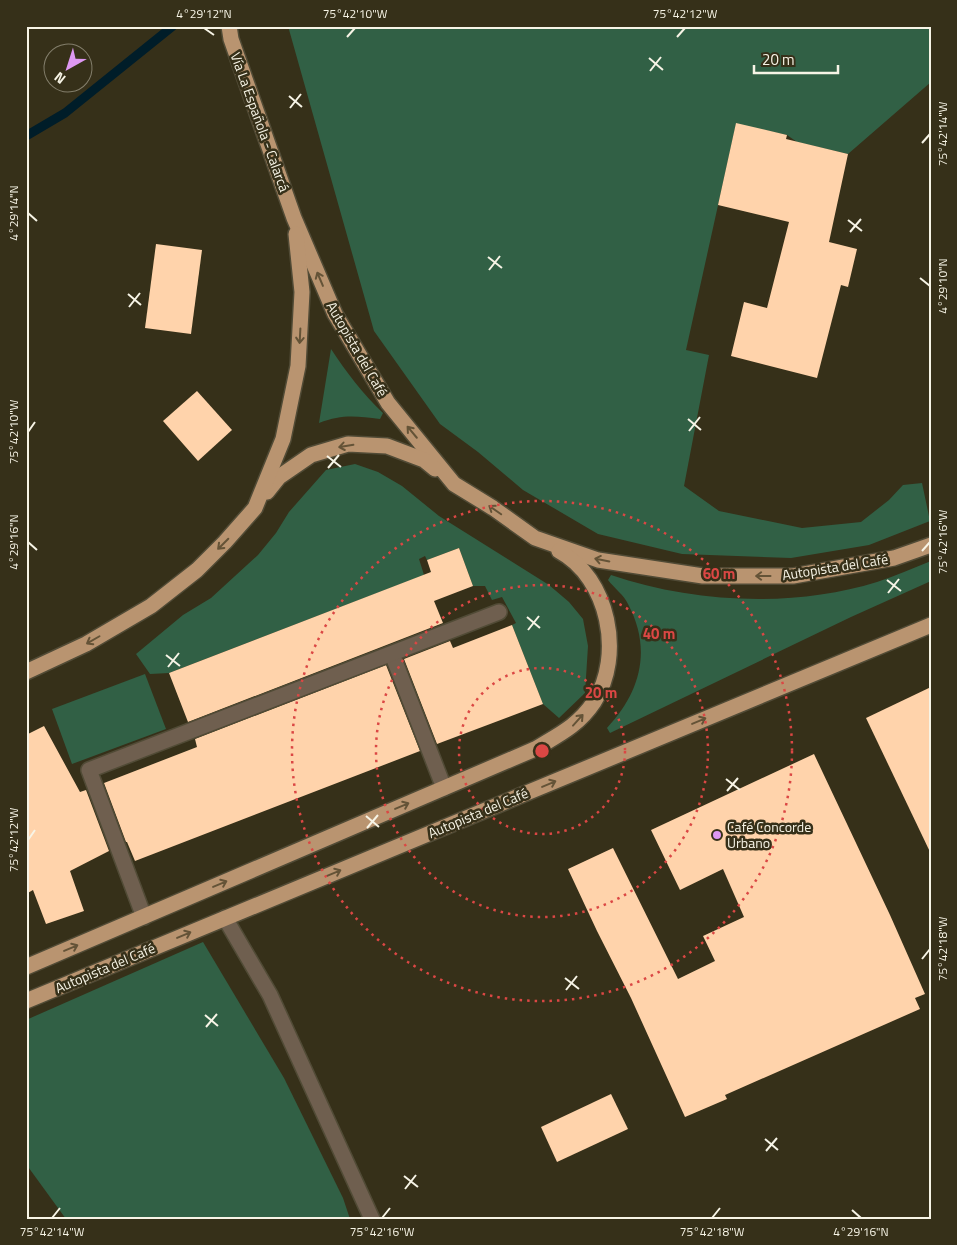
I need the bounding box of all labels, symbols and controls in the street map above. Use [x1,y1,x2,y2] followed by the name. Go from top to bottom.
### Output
[176,4,232,23] text: 4°29'12"N
[323,4,388,23] text: 75°42'10"W
[653,4,718,23] text: 75°42'12"W
[42,42,92,92] north arrow
[754,42,838,74] scale bar
[762,48,795,71] text: 20 m
[225,49,295,194] street label: Vía La Española - Calarcá
[49,67,70,90] text: N
[933,101,952,166] text: 75°42'14"W
[4,185,23,241] text: 4°29'14"N
[933,258,952,314] text: 4°29'10"N
[315,272,324,287] one-way arrow
[322,297,393,400] street label: Autopista del Café
[295,328,305,344] one-way arrow
[4,399,23,464] text: 75°42'10"W
[407,426,418,439] one-way arrow
[339,441,355,451] one-way arrow
[489,505,503,515] one-way arrow
[933,509,952,574] text: 75°42'16"W
[4,514,23,570] text: 4°29'16"N
[217,538,229,551] one-way arrow
[780,548,889,585] street label: Autopista del Café
[595,555,611,565] one-way arrow
[703,562,735,585] text: 60 m
[756,571,772,581] one-way arrow
[643,622,675,645] text: 40 m
[86,636,100,646] one-way arrow
[585,681,617,704] text: 20 m
[573,713,584,726] one-way arrow
[691,716,706,726] one-way arrow
[533,742,551,760] centre of rings
[541,778,556,788] one-way arrow
[424,782,531,843] street label: Autopista del Café
[394,800,409,810] one-way arrow
[4,807,23,872] text: 75°42'12"W
[727,816,811,853] place label: Café Concorde Urbano
[711,829,723,841] marker: Café Concorde Urbano
[326,867,341,877] one-way arrow
[212,878,227,888] one-way arrow
[933,916,952,981] text: 75°42'18"W
[176,930,191,940] one-way arrow
[51,937,158,998] street label: Autopista del Café
[63,942,78,952] one-way arrow
[20,1222,85,1241] text: 75°42'14"W
[350,1222,415,1241] text: 75°42'16"W
[680,1222,745,1241] text: 75°42'18"W
[833,1222,889,1241] text: 4°29'16"N

